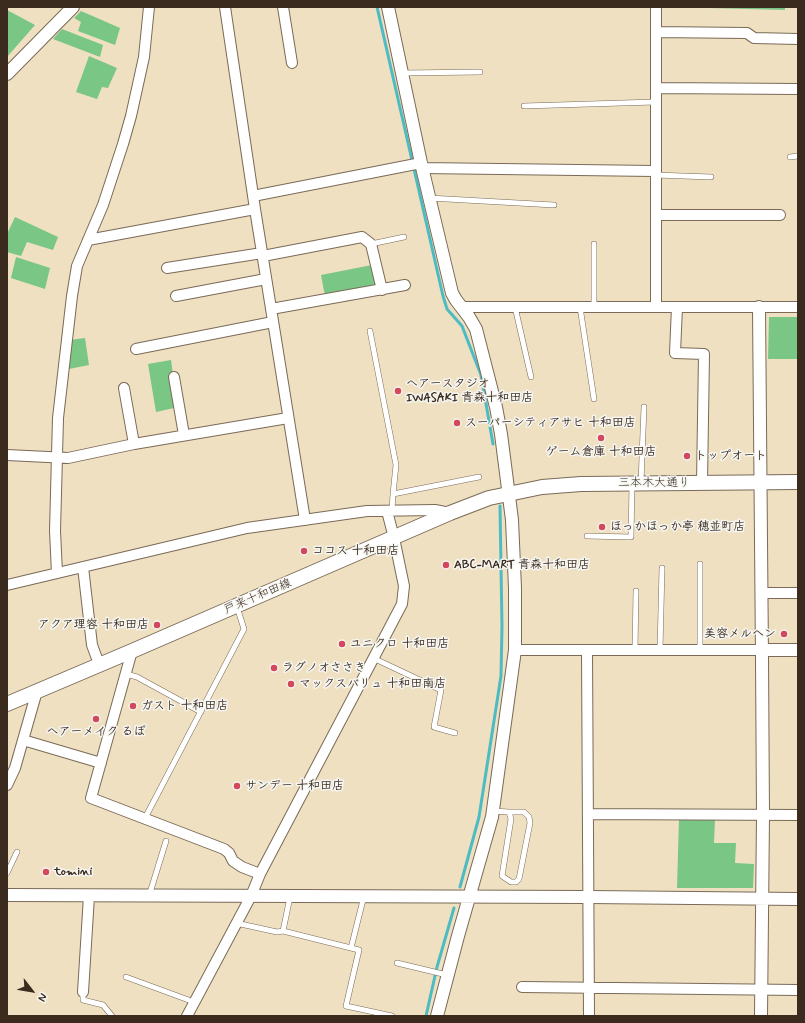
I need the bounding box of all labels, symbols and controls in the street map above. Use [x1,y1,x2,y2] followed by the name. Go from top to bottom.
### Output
[406,377,533,405] place label: ヘアースタジオ IWASAKI 青森十和田店
[393,386,403,396] marker: ヘアースタジオ IWASAKI 青森十和田店
[465,416,636,430] place label: スーパーシティアサヒ 十和田店
[452,418,462,428] marker: スーパーシティアサヒ 十和田店
[596,433,606,443] marker: ゲーム倉庫 十和田店
[545,445,657,459] place label: ゲーム倉庫 十和田店
[695,449,767,463] place label: トップオート
[682,451,692,461] marker: トップオート
[618,476,690,490] street label: 三本木大通り
[610,520,745,534] place label: ほっかほっか亭 穂並町店
[597,522,607,532] marker: ほっかほっか亭 穂並町店
[312,544,399,558] place label: ココス 十和田店
[299,546,309,556] marker: ココス 十和田店
[454,558,590,572] place label: ABC-MART 青森十和田店
[441,560,451,570] marker: ABC-MART 青森十和田店
[222,576,294,618] street label: 戸来十和田線
[38,618,149,632] place label: アクア理容 十和田店
[152,620,162,630] marker: アクア理容 十和田店
[704,627,776,641] place label: 美容メルヘン
[779,629,789,639] marker: 美容メルヘン
[350,637,449,651] place label: ユニクロ 十和田店
[337,639,347,649] marker: ユニクロ 十和田店
[282,661,366,675] place label: ラグノオささき
[269,663,279,673] marker: ラグノオささき
[299,677,446,691] place label: マックスバリュ 十和田南店
[286,679,296,689] marker: マックスバリュ 十和田南店
[141,699,228,713] place label: ガスト 十和田店
[128,701,138,711] marker: ガスト 十和田店
[91,714,101,724] marker: ヘアーメイク るぽ
[47,725,145,739] place label: ヘアーメイク るぽ
[245,779,344,793] place label: サンデー 十和田店
[232,781,242,791] marker: サンデー 十和田店
[54,865,92,879] place label: tomini
[41,867,51,877] marker: tomini
[12,971,52,1011] north arrow
[34,990,50,1004] text: N

